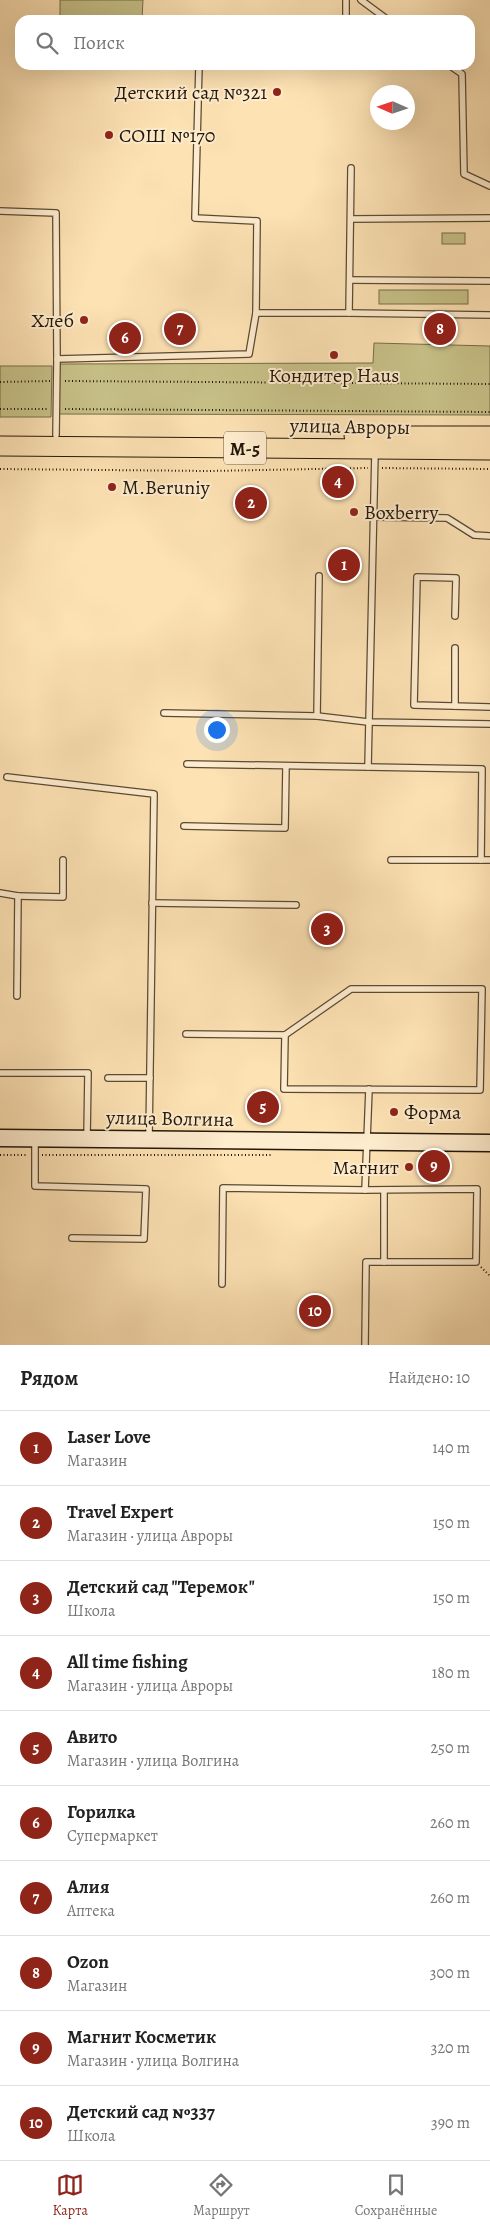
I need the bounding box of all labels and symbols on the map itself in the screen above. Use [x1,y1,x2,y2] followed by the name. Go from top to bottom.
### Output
[115,79,267,106] place label: Детский сад №321
[370,85,415,130] north arrow
[271,86,283,98] marker: Детский сад №321
[119,122,215,149] place label: СОШ №170
[103,129,115,141] marker: СОШ №170
[31,307,74,334] place label: Хлеб
[164,310,196,348] pin: 7
[424,310,456,348] pin: 8
[78,314,90,326] marker: Хлеб
[109,319,141,357] pin: 6
[328,349,340,361] marker: Кондитер Haus
[269,362,399,389] place label: Кондитер Haus
[289,412,410,441] street label: улица Авроры
[224,432,266,464] road number: М-5
[322,463,354,501] pin: 4
[122,474,211,501] place label: M.Beruniy
[106,481,118,493] marker: M.Beruniy
[235,484,267,522] pin: 2
[364,499,440,526] place label: Boxberry
[348,506,360,518] marker: Boxberry
[328,546,360,584] pin: 1
[204,717,230,743] your location
[311,910,343,948] pin: 3
[247,1088,279,1126] pin: 5
[404,1099,462,1126] place label: Форма
[105,1104,235,1133] street label: улица Волгина
[388,1106,400,1118] marker: Форма
[418,1147,450,1185] pin: 9
[332,1154,399,1181] place label: Магнит
[403,1161,415,1173] marker: Магнит
[299,1292,331,1330] pin: 10

